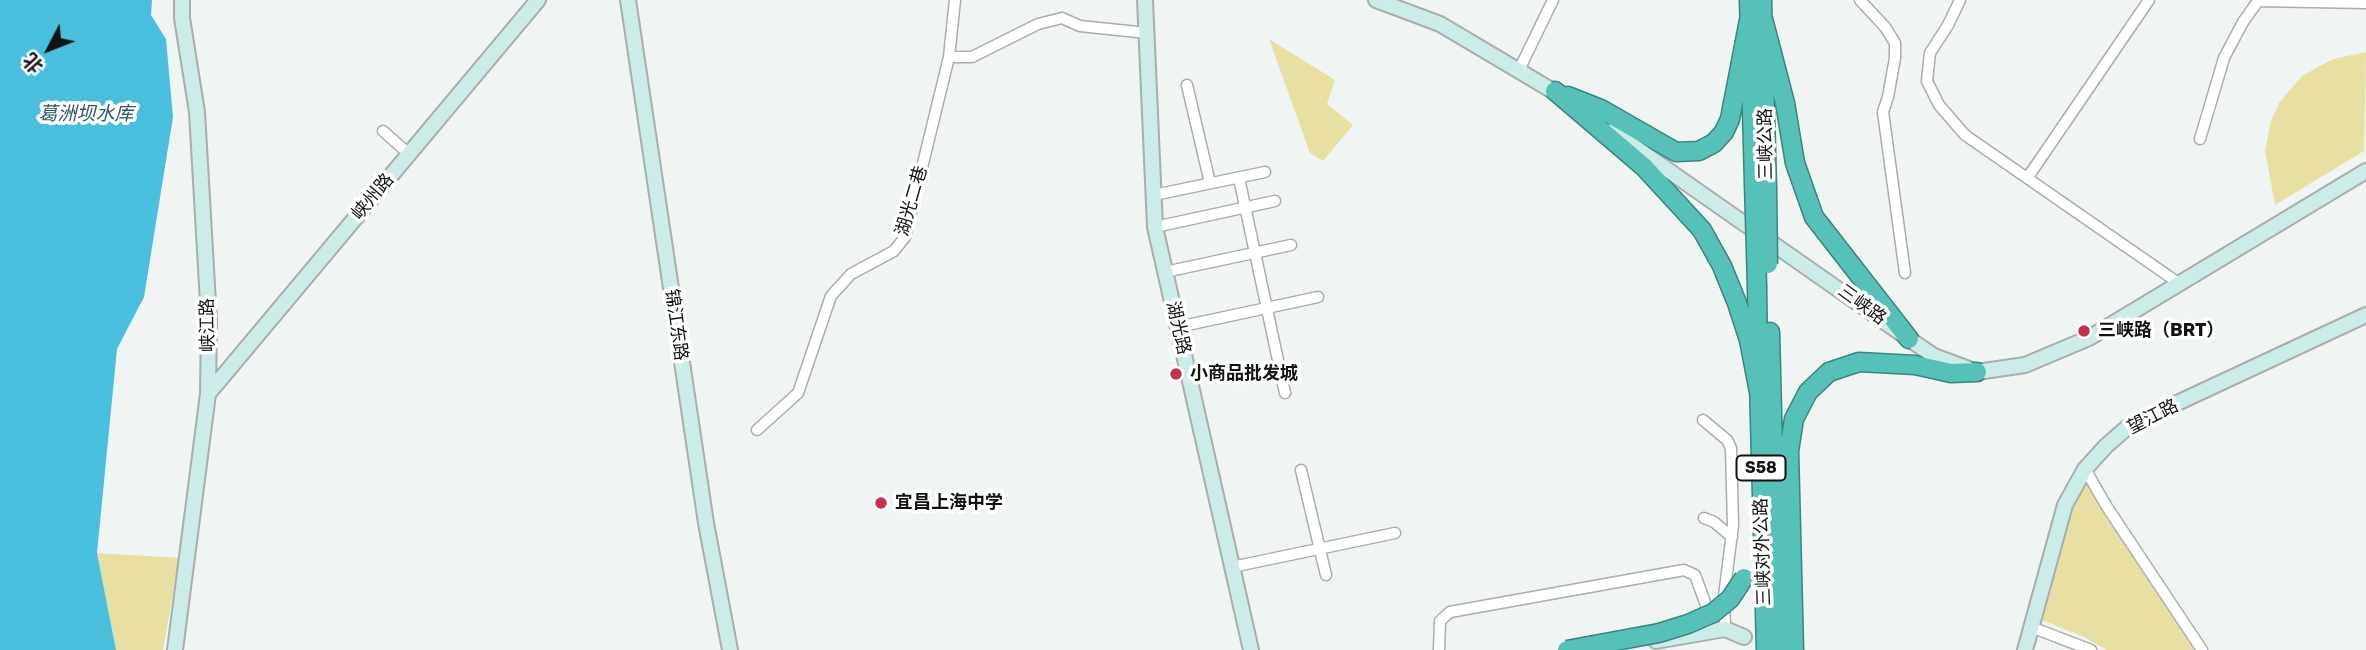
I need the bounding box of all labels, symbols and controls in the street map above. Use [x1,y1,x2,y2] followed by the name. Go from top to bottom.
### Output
[14,14,84,84] north arrow
[18,49,48,78] text: 北
[39,104,133,126] water label: 葛洲坝水库
[1755,108,1777,180] street label: 三峡公路
[892,163,932,239] street label: 湖光二巷
[347,169,399,225] street label: 峡州路
[1834,280,1890,330] street label: 三峡路
[660,288,692,362] street label: 锦江东路
[197,298,219,352] street label: 峡江路
[1161,299,1195,357] street label: 湖光路
[2098,320,2224,342] place label: 三峡路（BRT）
[2076,323,2092,339] marker: 三峡路（BRT）
[1190,363,1298,385] place label: 小商品批发城
[1168,366,1184,382] marker: 小商品批发城
[2124,395,2182,439] street label: 望江路
[1736,456,1786,481] road number: S58
[895,492,1003,514] place label: 宜昌上海中学
[873,495,889,511] marker: 宜昌上海中学
[1750,498,1776,606] street label: 三峡对外公路

